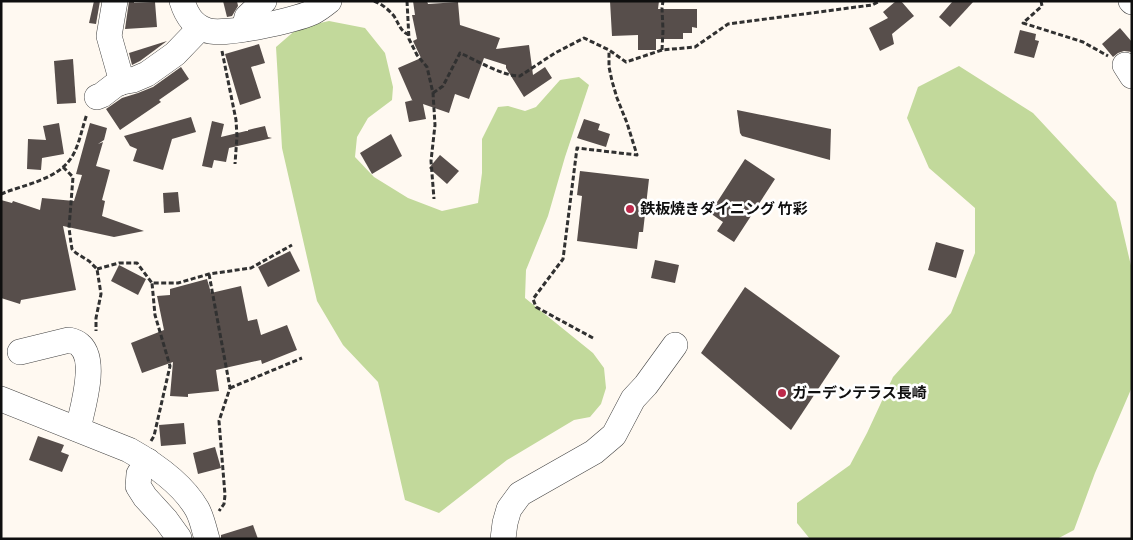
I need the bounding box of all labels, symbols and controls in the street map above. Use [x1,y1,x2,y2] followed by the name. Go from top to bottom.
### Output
[640,200,808,218] place label: 鉄板焼きダイニング 竹彩
[624,203,636,215] marker: 鉄板焼きダイニング 竹彩
[792,384,927,402] place label: ガーデンテラス長崎
[776,387,788,399] marker: ガーデンテラス長崎

